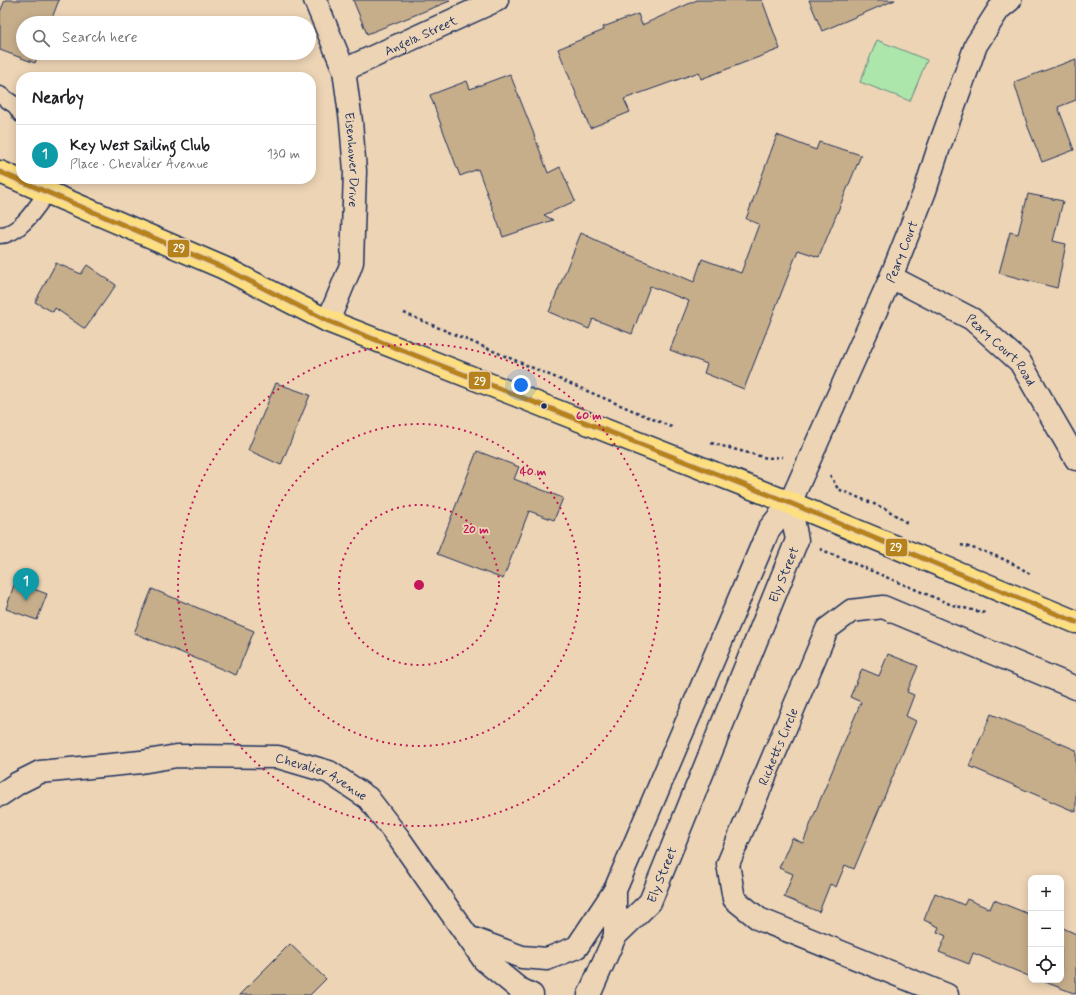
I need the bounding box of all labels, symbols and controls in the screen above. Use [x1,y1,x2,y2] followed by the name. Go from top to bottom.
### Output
[382,12,460,60] street label: Angela Street
[16,16,316,60] search box
[30,27,52,49] icon: search
[62,28,138,48] text: Search here
[32,87,84,109] text: Nearby
[340,111,362,208] street label: Eisenhower Drive
[70,136,210,156] text: Key West Sailing Club
[42,146,48,163] text: 1
[267,146,300,163] text: 130 m
[70,156,208,173] text: Place · Chevalier Avenue
[882,218,922,286] street label: Peary Court
[167,239,190,258] line badge: 29
[173,242,185,256] text: 29
[963,311,1039,389] street label: Peary Court Road
[468,371,491,390] line badge: 29
[474,375,486,389] text: 29
[511,375,531,395] your location
[539,401,549,411] unlabelled marker
[576,408,602,424] text: 60 m
[520,464,547,480] text: 40 m
[463,522,489,538] text: 20 m
[885,538,908,557] line badge: 29
[890,541,902,555] text: 29
[766,544,803,605] street label: Ely Street
[13,568,39,601] pin: 1
[412,578,426,592] centre of rings
[755,706,803,788] street label: Ricketts Circle
[273,750,370,805] street label: Chevalier Avenue
[644,845,682,906] street label: Ely Street
[1028,875,1064,983] map controls
[1028,875,1064,911] button: +
[1028,911,1064,947] button: −
[1028,947,1064,983] button: locate

